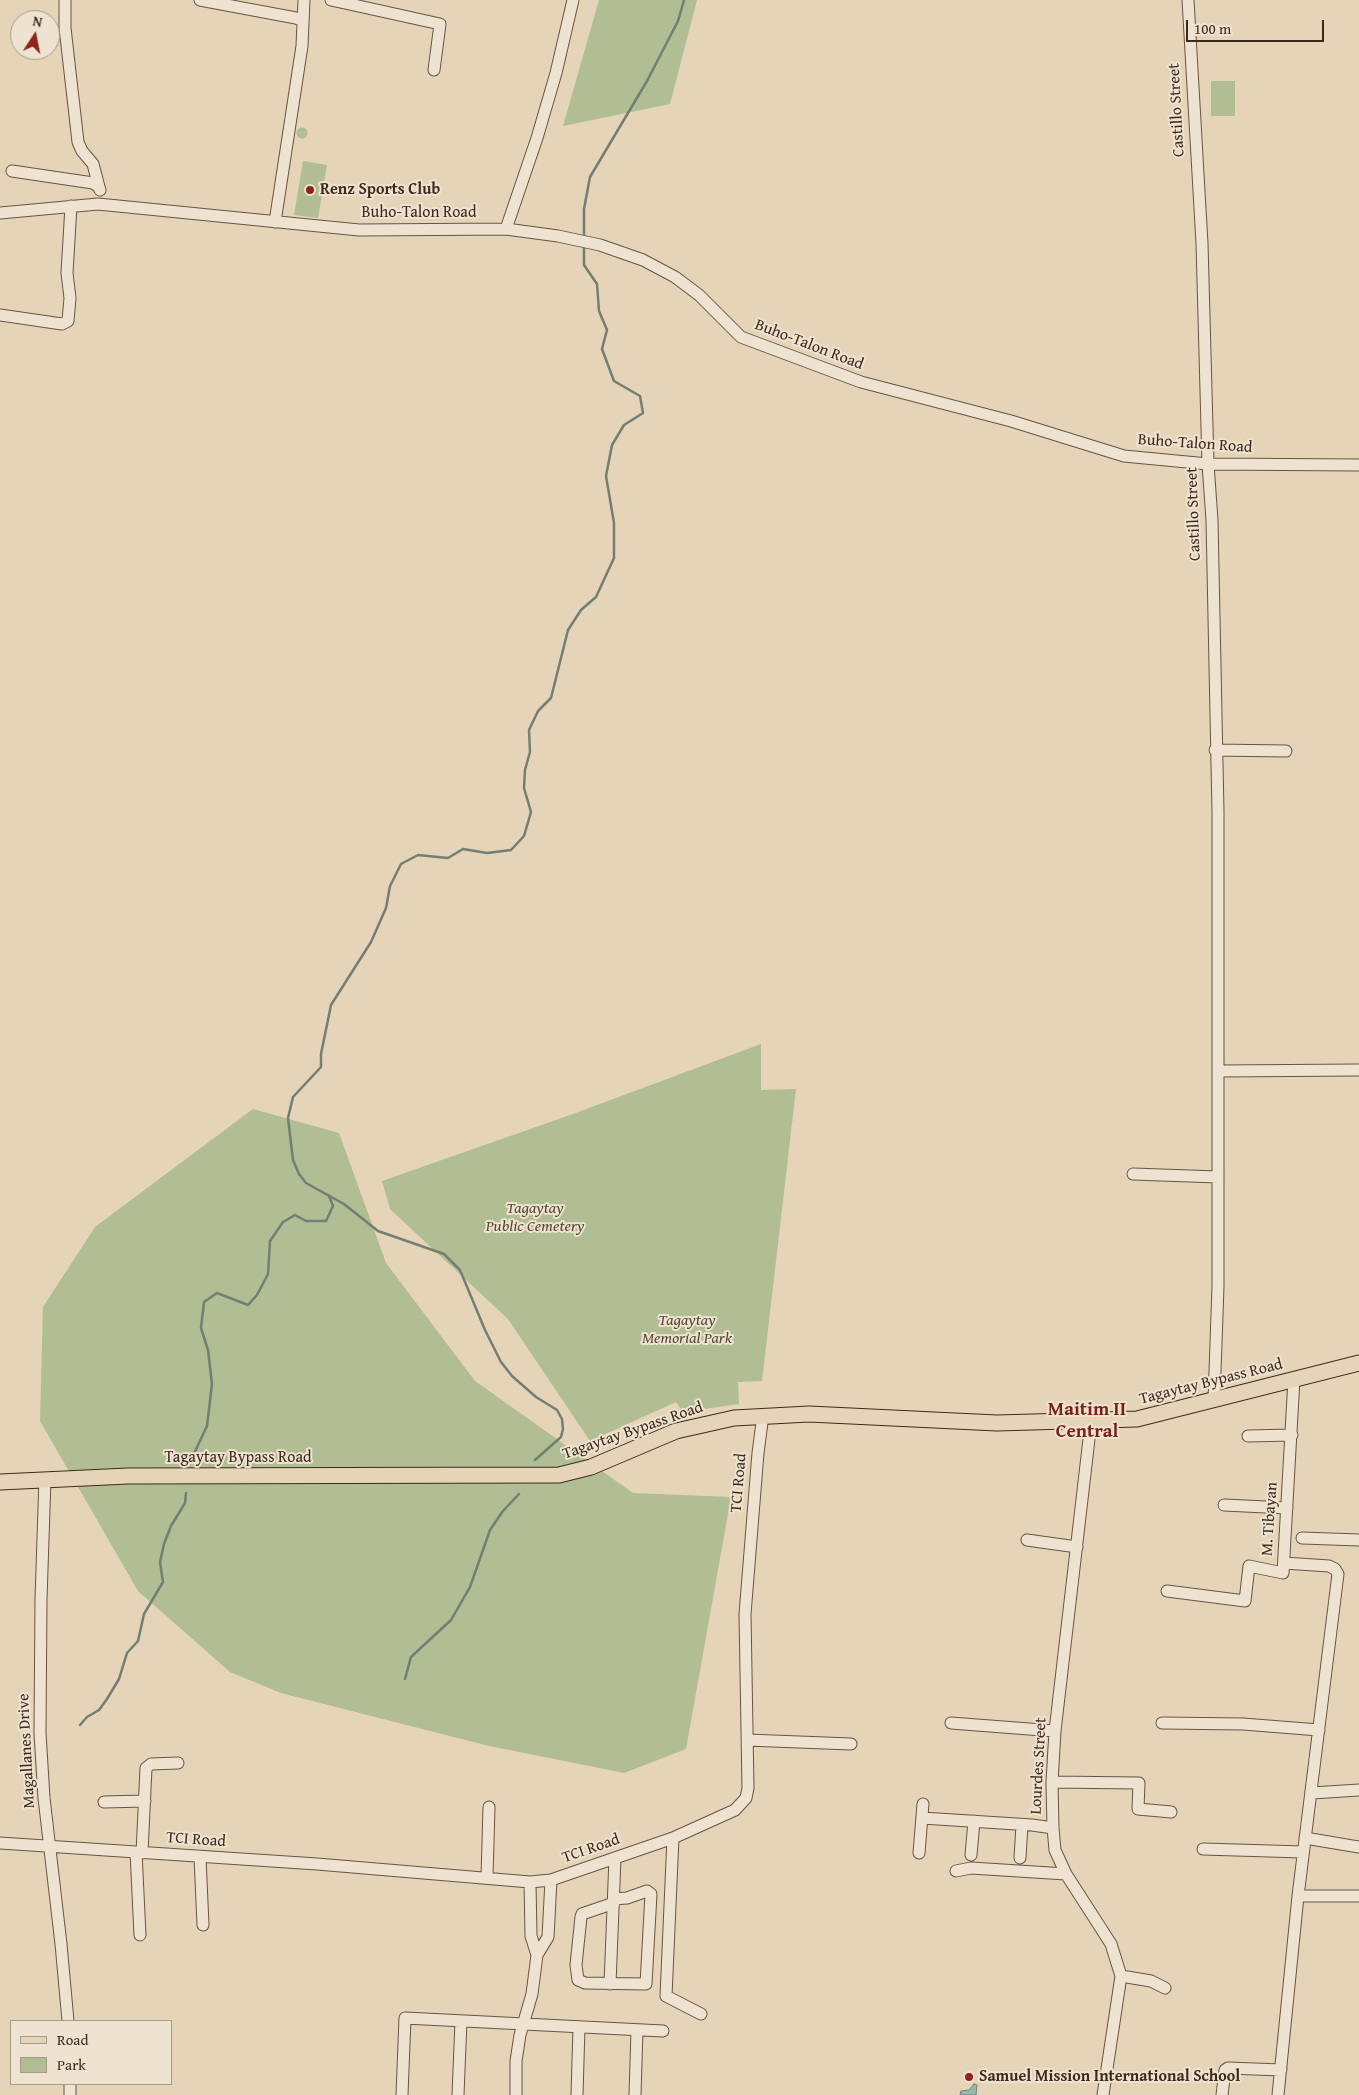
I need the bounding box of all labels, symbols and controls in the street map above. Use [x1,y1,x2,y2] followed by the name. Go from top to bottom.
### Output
[10,10,60,60] north arrow
[1189,10,1326,42] scale bar
[31,11,44,32] text: N
[1194,18,1231,39] text: 100 m
[1165,63,1189,157] street label: Castillo Street
[320,180,440,200] place label: Renz Sports Club
[304,184,316,196] marker: Renz Sports Club
[362,203,476,223] street label: Buho-Talon Road
[752,315,866,375] street label: Buho-Talon Road
[1137,430,1253,458] street label: Buho-Talon Road
[1183,467,1205,561] street label: Castillo Street
[486,1199,584,1237] park label: Tagaytay Public Cemetery
[642,1311,732,1349] park label: Tagaytay Memorial Park
[1137,1355,1285,1409] street label: Tagaytay Bypass Road
[560,1398,706,1464] street label: Tagaytay Bypass Road
[1048,1399,1126,1443] district label: Maitim II Central
[164,1448,312,1468] street label: Tagaytay Bypass Road
[727,1452,751,1514] street label: TCI Road
[1258,1481,1282,1557] street label: M. Tibayan
[14,1693,40,1809] street label: Magallanes Drive
[1027,1717,1051,1815] street label: Lourdes Street
[166,1828,226,1852] street label: TCI Road
[560,1830,622,1868] street label: TCI Road
[10,2020,172,2085] legend
[57,2029,88,2050] text: Road
[57,2054,86,2075] text: Park
[979,2067,1240,2087] place label: Samuel Mission International School
[963,2071,975,2083] marker: Samuel Mission International School

